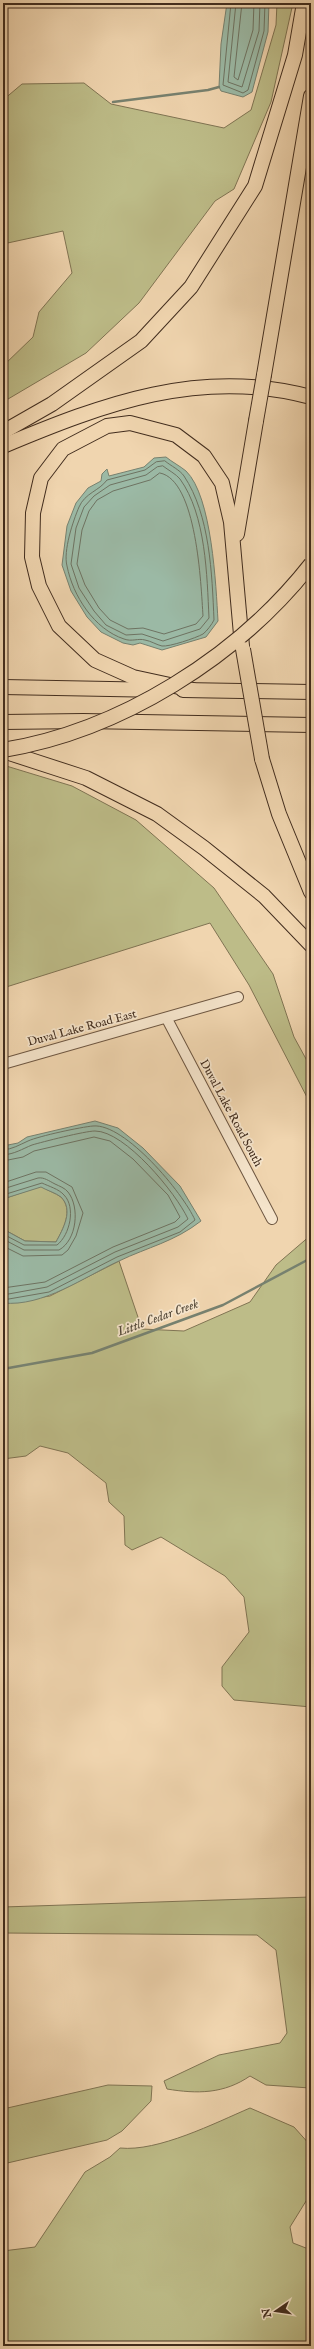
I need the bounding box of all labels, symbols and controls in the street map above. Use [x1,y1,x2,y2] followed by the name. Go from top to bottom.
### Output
[26,1006,138,1050] street label: Duval Lake Road East
[196,1057,266,1170] street label: Duval Lake Road South
[114,1295,202,1341] water label: Little Cedar Creek
[256,2291,296,2331] north arrow
[259,2306,275,2320] text: N

